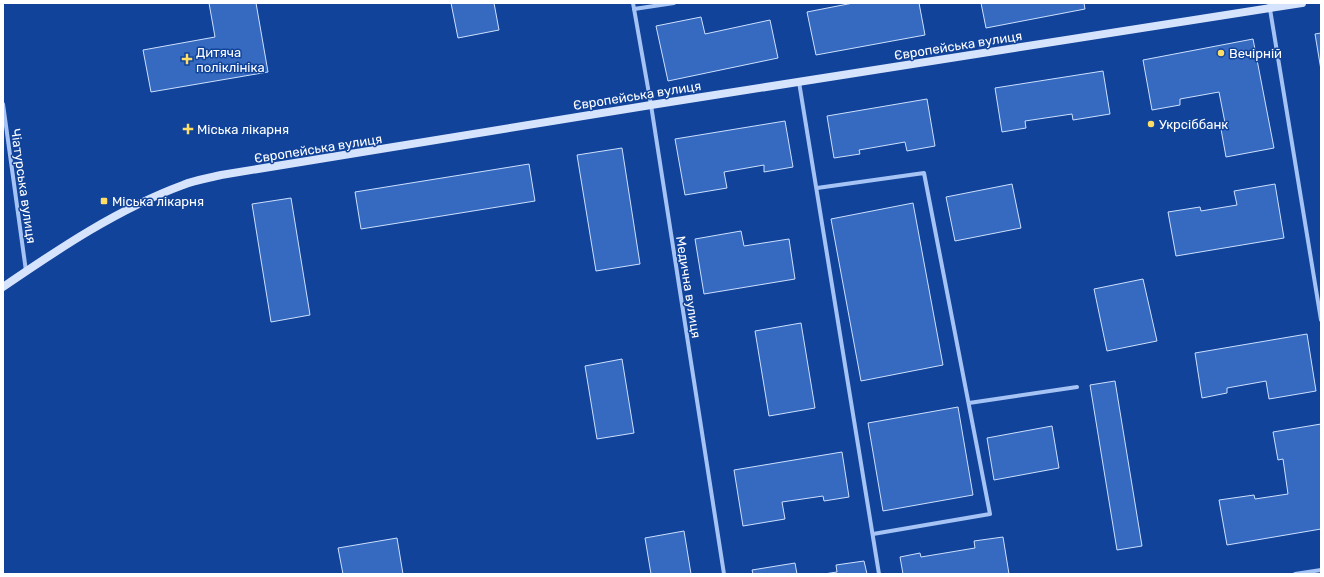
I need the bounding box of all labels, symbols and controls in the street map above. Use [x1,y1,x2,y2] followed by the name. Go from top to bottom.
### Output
[893,28,1023,63] street label: Європейська вулиця
[196,45,265,75] place label: Дитяча поліклініка
[1229,46,1282,61] place label: Вечірній
[1216,48,1226,58] marker: Вечірній
[181,53,193,65] marker: Дитяча поліклініка
[572,78,702,113] street label: Європейська вулиця
[1159,117,1228,132] place label: Укрсiббанк
[1146,119,1156,129] marker: Укрсiббанк
[197,122,289,137] place label: Мiська лiкарня
[182,123,194,135] marker: Мiська лiкарня
[8,128,39,245] street label: Чіатурська вулиця
[253,131,383,166] street label: Європейська вулиця
[112,194,204,209] place label: Міська лікарня
[99,196,109,206] marker: Міська лікарня
[673,235,704,339] street label: Медична вулиця

